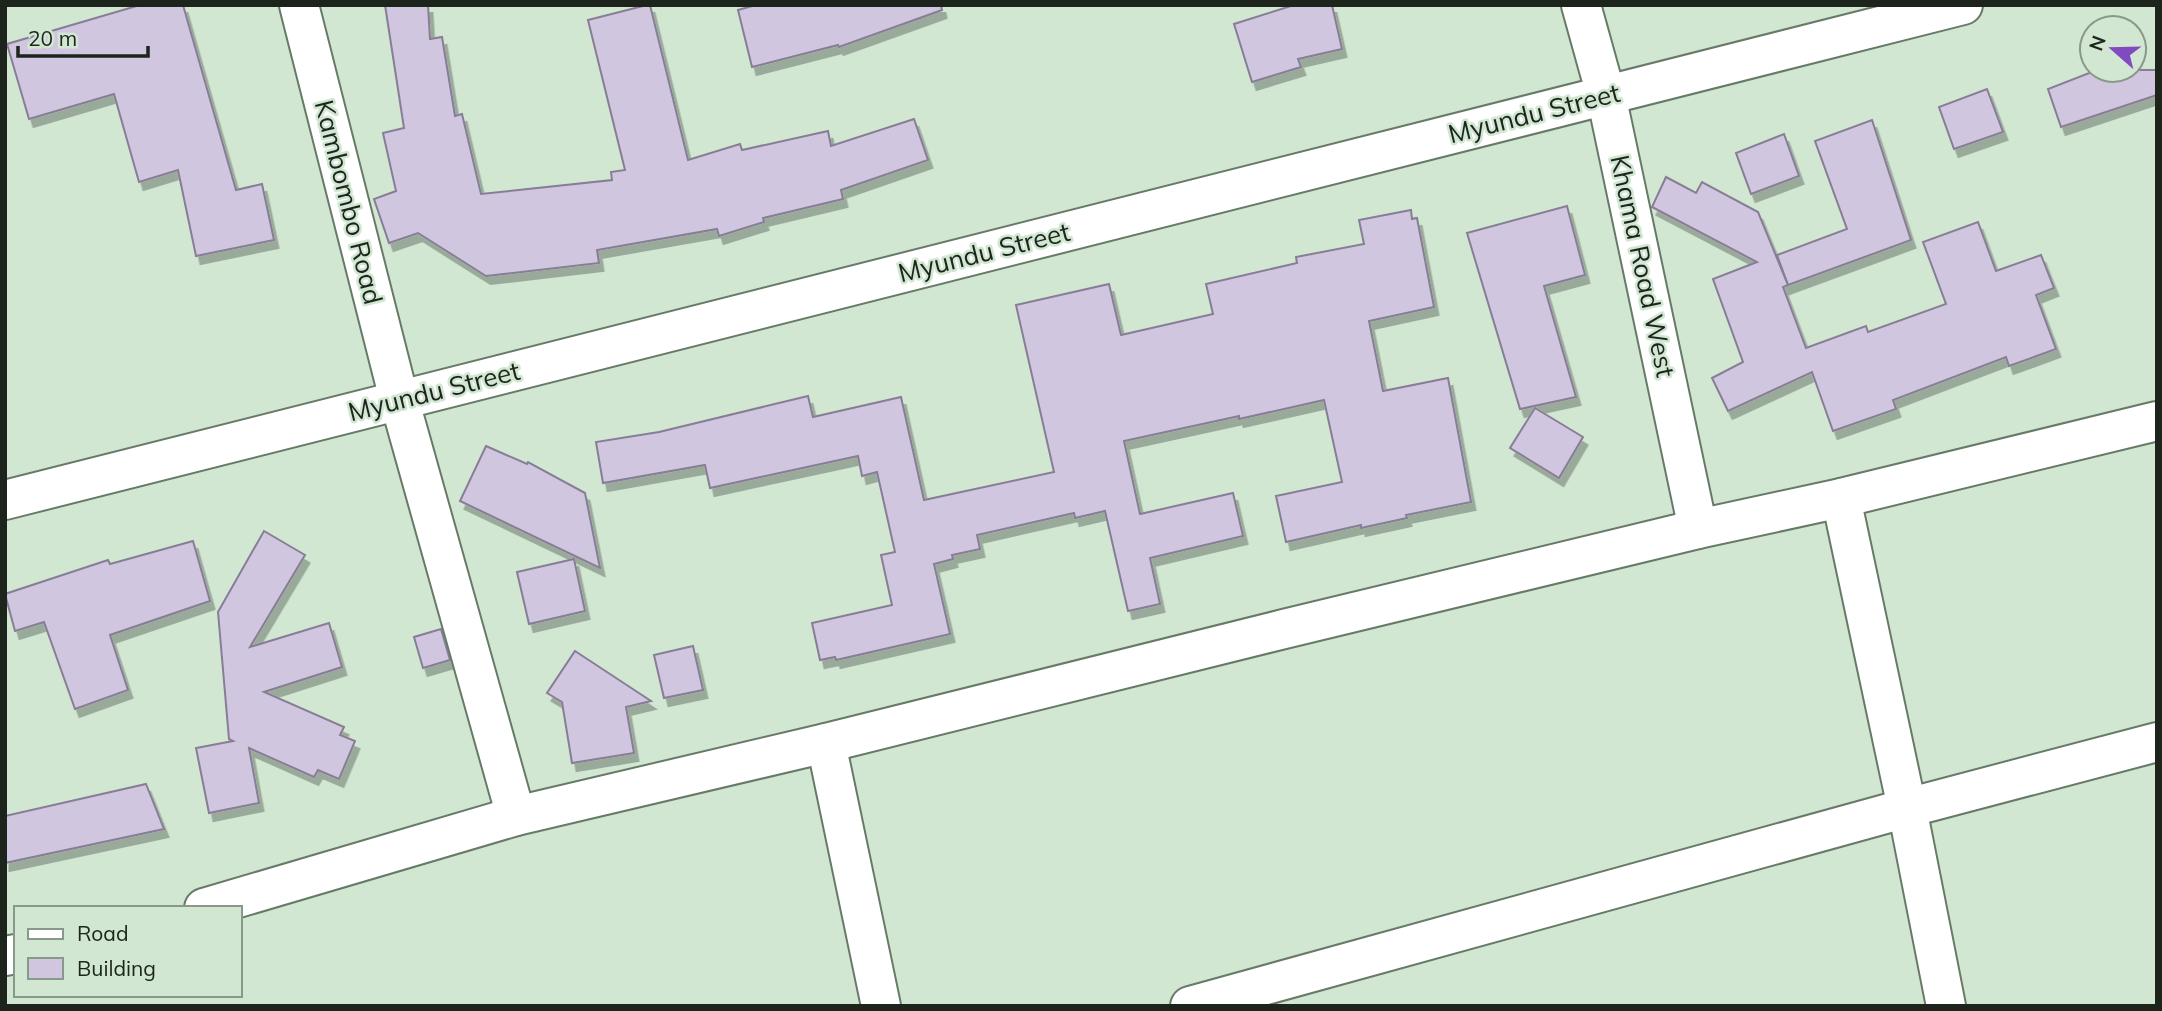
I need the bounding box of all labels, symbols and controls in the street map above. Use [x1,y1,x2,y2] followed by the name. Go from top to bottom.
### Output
[18,14,147,58] scale bar
[2078,14,2148,84] north arrow
[28,25,77,51] text: 20 m
[2083,32,2111,54] text: N
[1445,76,1623,150] street label: Myundu Street
[308,97,390,307] street label: Kambombo Road
[1603,152,1683,380] street label: Khama Road West
[895,215,1073,289] street label: Myundu Street
[345,354,523,428] street label: Myundu Street
[14,906,242,997] legend
[77,920,128,946] text: Road
[77,955,156,981] text: Building

